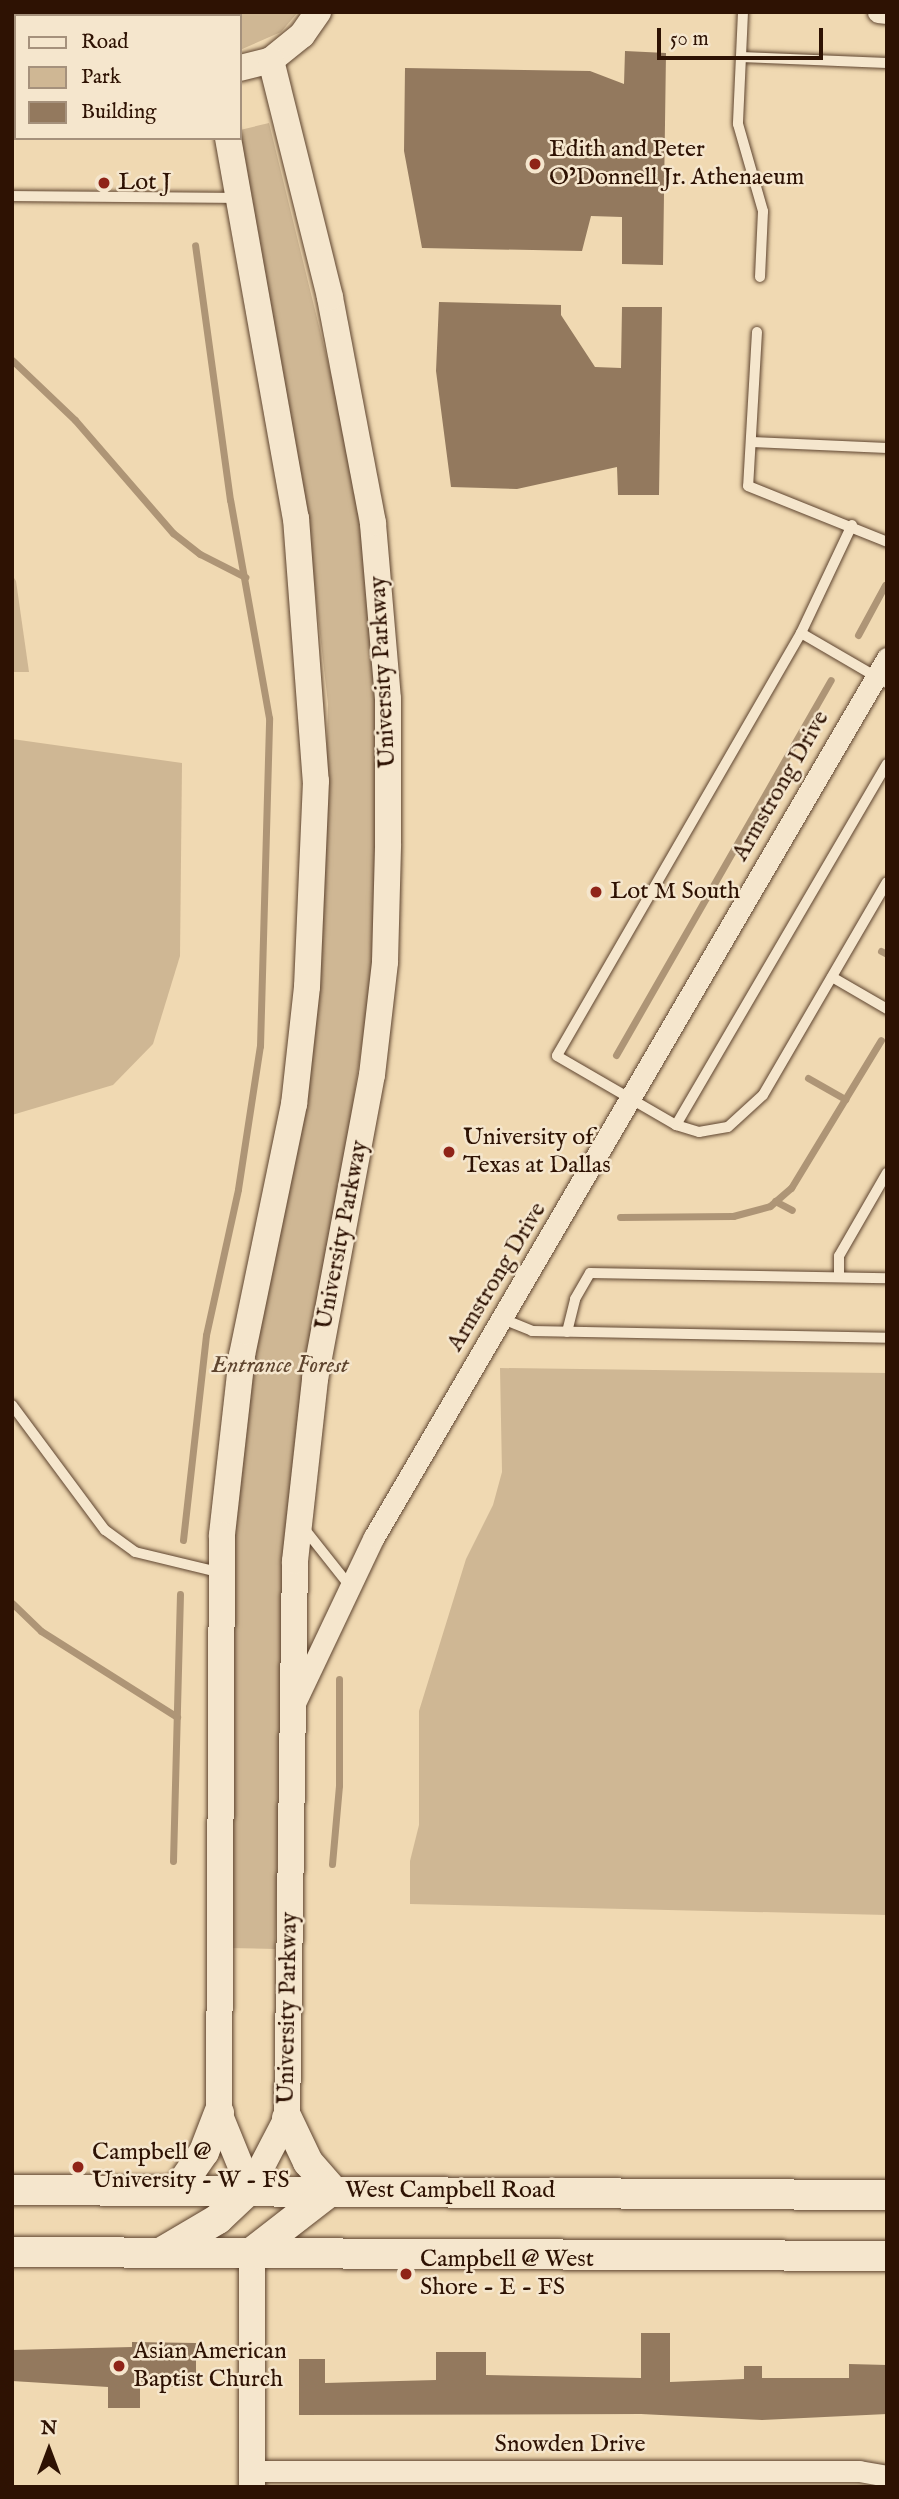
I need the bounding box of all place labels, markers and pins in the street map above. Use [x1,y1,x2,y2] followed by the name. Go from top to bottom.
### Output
[549,136,804,192] place label: Edith and Peter O’Donnell Jr. Athenaeum
[527,156,543,172] marker: Edith and Peter O’Donnell Jr. Athenaeum
[118,169,172,197] place label: Lot J
[96,175,112,191] marker: Lot J
[610,878,740,906] place label: Lot M South
[588,884,604,900] marker: Lot M South
[463,1124,611,1180] place label: University of Texas at Dallas
[441,1144,457,1160] marker: University of Texas at Dallas
[92,2139,290,2195] place label: Campbell @ University - W - FS
[70,2159,86,2175] marker: Campbell @ University - W - FS
[420,2246,594,2302] place label: Campbell @ West Shore - E - FS
[398,2266,414,2282] marker: Campbell @ West Shore - E - FS
[133,2338,287,2394] place label: Asian American Baptist Church
[111,2358,127,2374] marker: Asian American Baptist Church

